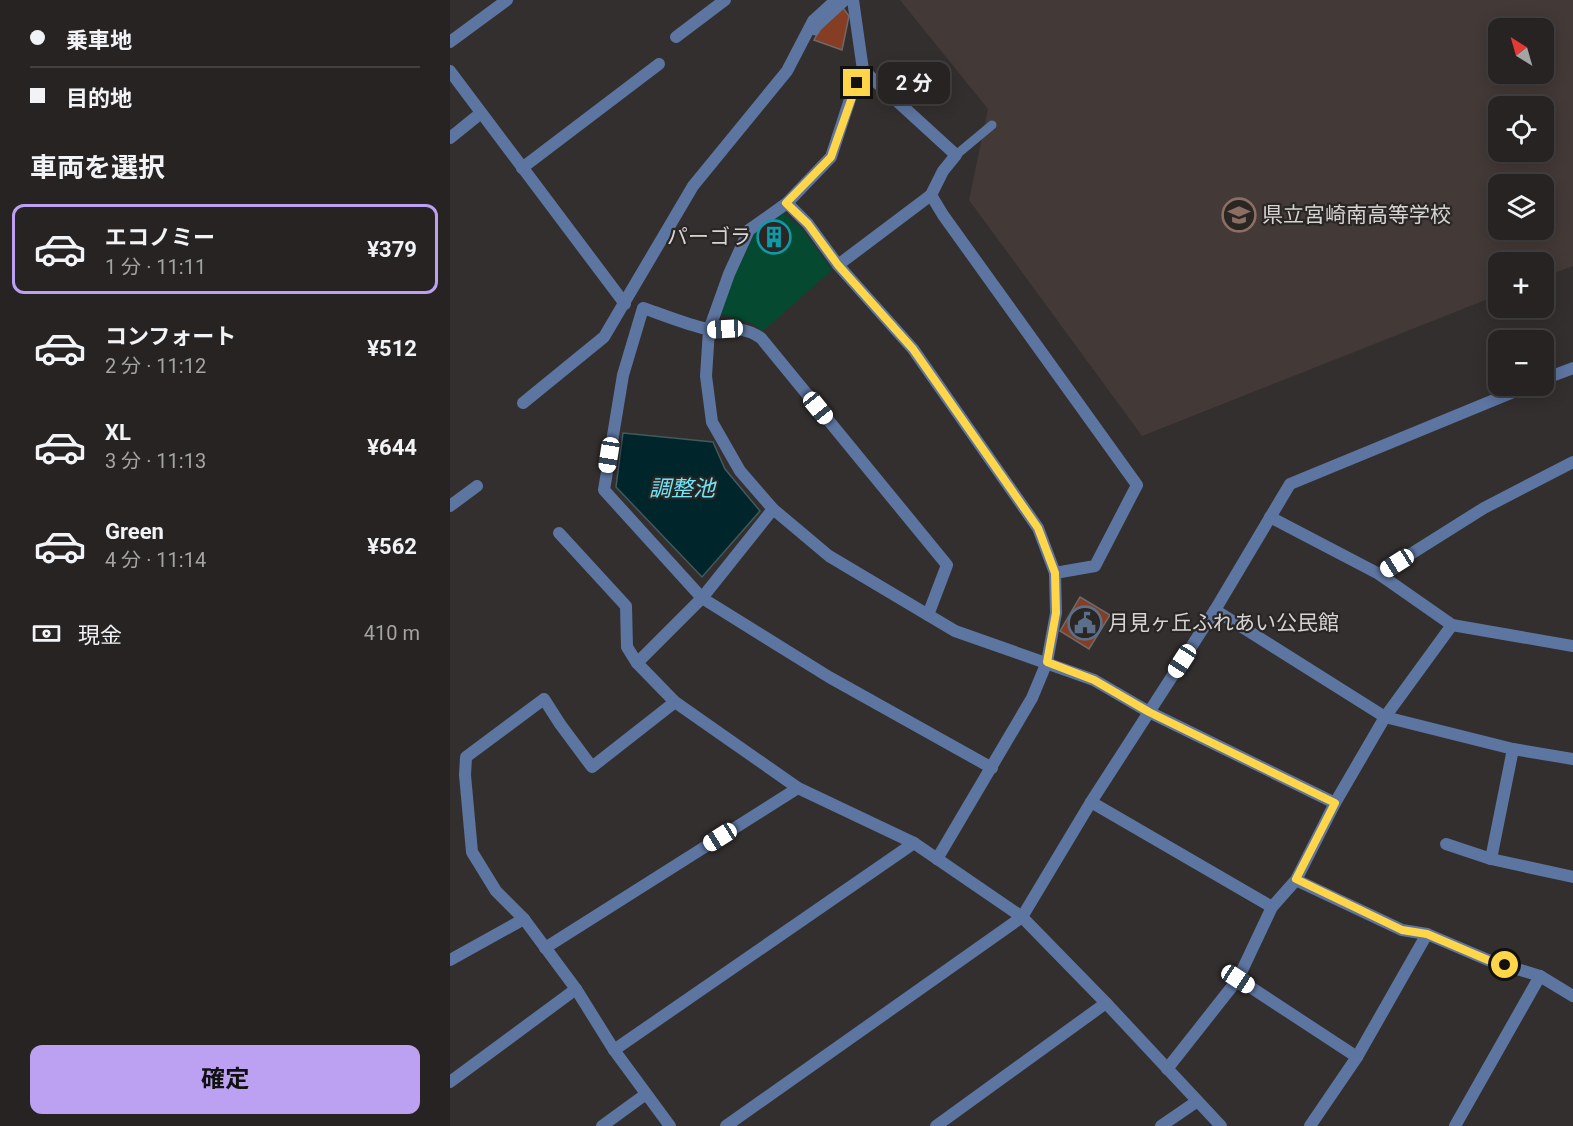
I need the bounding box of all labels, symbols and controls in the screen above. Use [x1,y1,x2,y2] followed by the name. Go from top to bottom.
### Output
[1488,18,1554,84] north arrow
[1488,18,1554,396] map controls
[66,28,132,53] text: 乗車地
[878,62,950,104] callout: 2 分
[843,69,870,96] route end
[896,71,932,95] text: 2 分
[66,86,132,111] text: 目的地
[1488,96,1554,162] button: locate
[30,152,165,184] text: 車両を選択
[1488,174,1554,240] button: layers
[1221,197,1257,233] school or university icon: 県立宮崎南高等学校
[1262,203,1451,227] place label: 県立宮崎南高等学校
[756,219,792,255] building icon: パーゴラ
[33,222,87,276] icon: car
[105,225,215,250] text: エコノミー
[667,225,751,249] place label: パーゴラ
[367,237,417,262] text: ¥379
[1488,252,1554,318] button: +
[105,255,206,279] text: 1 分 · 11:11
[707,319,743,339] car
[33,321,87,375] icon: car
[105,324,236,349] text: コンフォート
[1488,330,1554,396] button: −
[367,336,417,361] text: ¥512
[105,354,206,378] text: 2 分 · 11:12
[800,388,836,428] car
[33,420,87,474] icon: car
[105,420,131,445] text: XL
[367,435,417,460] text: ¥644
[597,436,621,474] car
[105,449,206,473] text: 3 分 · 11:13
[649,476,717,501] water label: 調整池
[33,519,87,573] icon: car
[105,519,164,544] text: Green
[367,534,417,559] text: ¥562
[1377,546,1417,580] car
[105,548,206,572] text: 4 分 · 11:14
[1067,605,1103,641] public building icon: 月見ヶ丘ふれあい公民館
[1108,611,1339,635] place label: 月見ヶ丘ふれあい公民館
[30,617,63,650] icon: cash
[364,621,420,645] text: 410 m
[78,623,122,648] text: 現金
[1165,641,1199,681] car
[700,820,740,854] car
[1491,951,1518,978] route start
[1218,962,1258,996] car
[30,1045,420,1114] button: 確定

